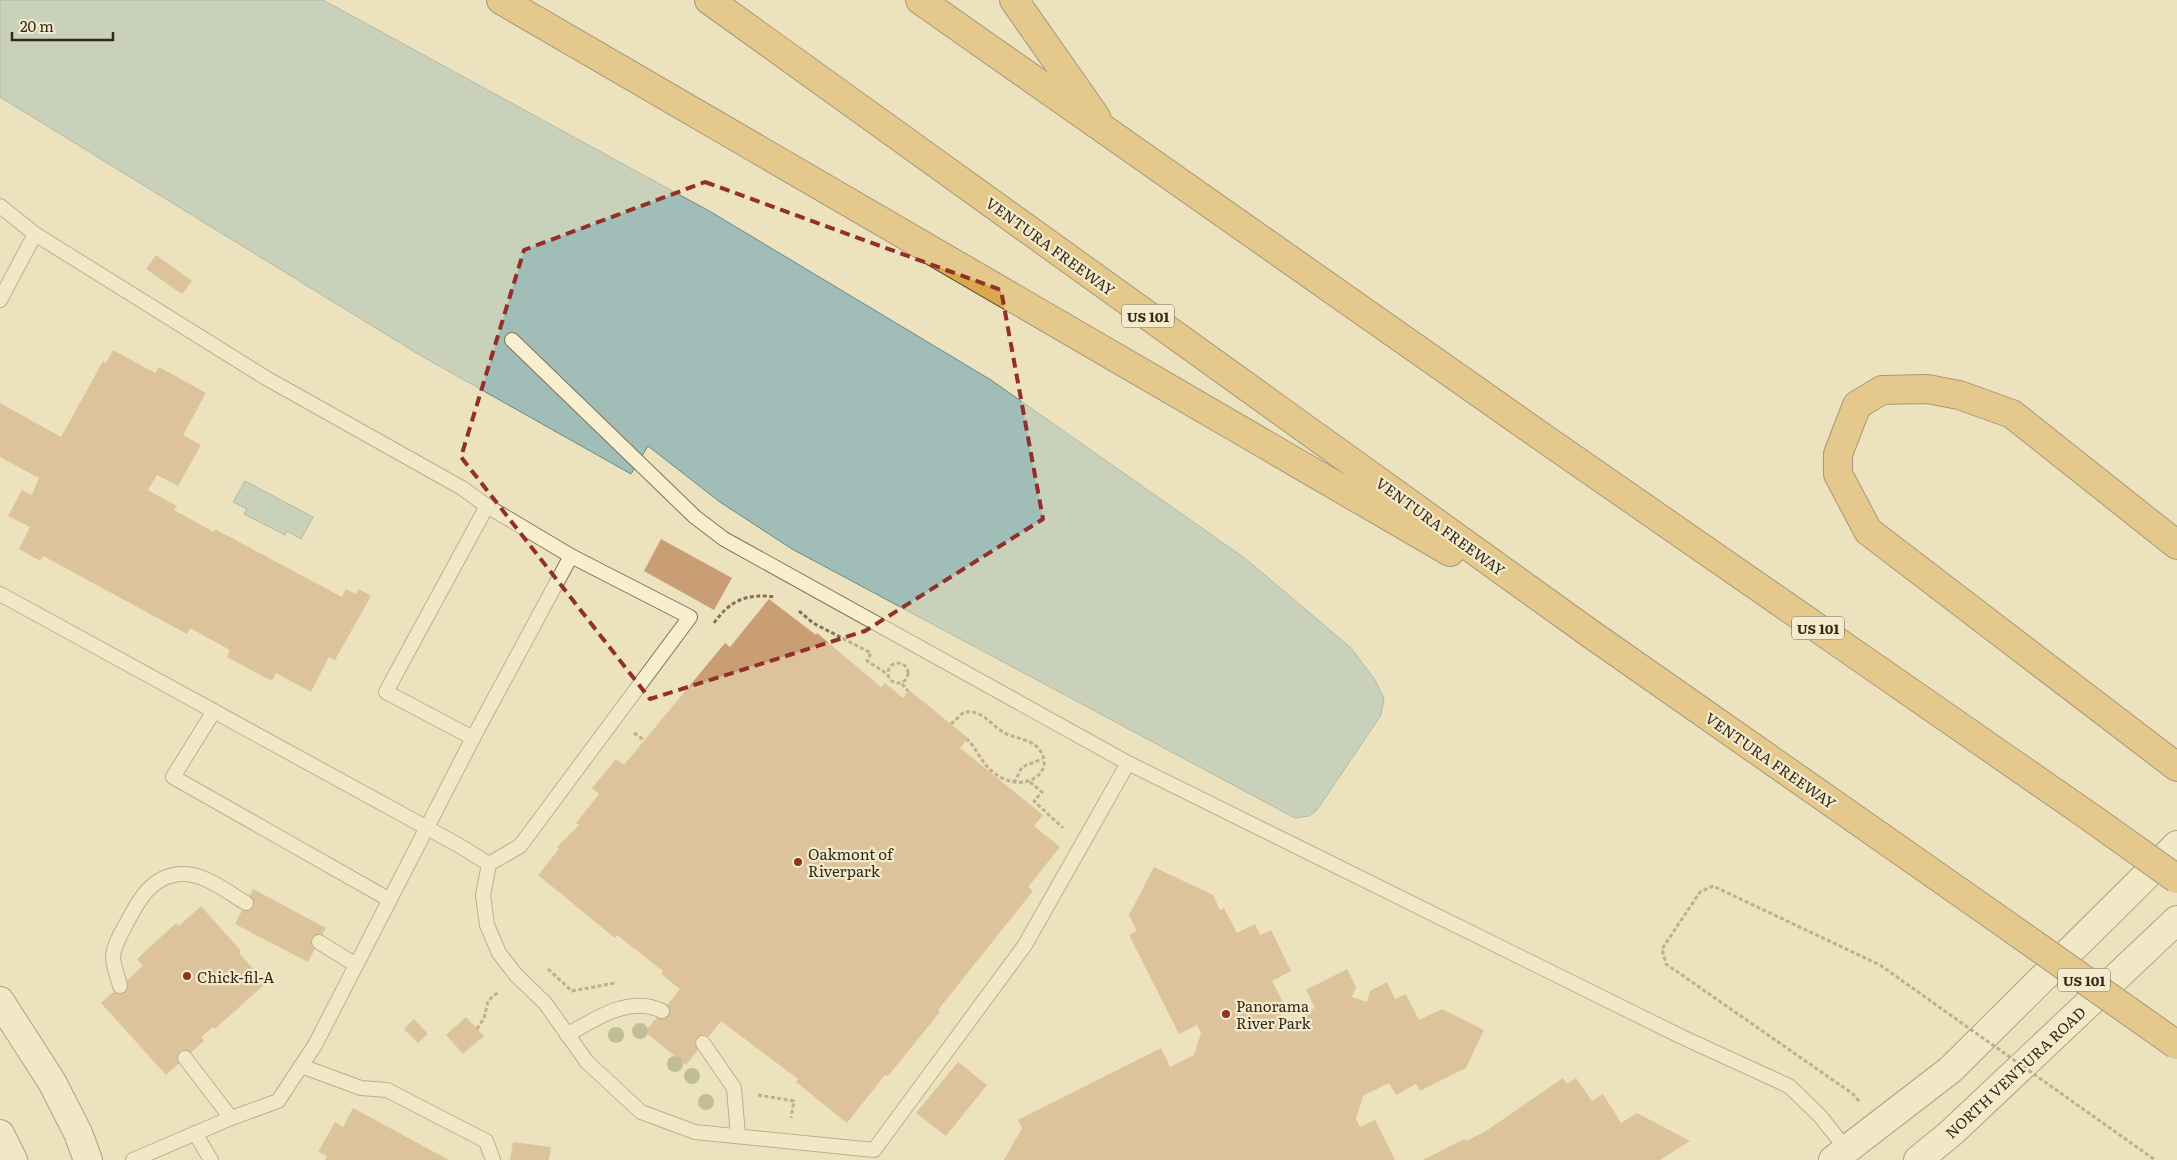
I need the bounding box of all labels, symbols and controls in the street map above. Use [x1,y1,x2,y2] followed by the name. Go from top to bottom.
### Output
[12,10,114,42] scale bar
[20,14,54,37] text: 20 m
[981,191,1121,301] street label: VENTURA FREEWAY
[1122,304,1174,328] road number: US 101
[1371,471,1511,581] street label: VENTURA FREEWAY
[1792,616,1844,640] road number: US 101
[1701,706,1841,814] street label: VENTURA FREEWAY
[808,842,894,882] place label: Oakmont of Riverpark
[792,856,804,868] marker: Oakmont of Riverpark
[197,965,274,988] place label: Chick-fil-A
[2058,968,2110,992] road number: US 101
[181,970,193,982] marker: Chick-fil-A
[1236,994,1311,1034] place label: Panorama River Park
[1940,1001,2090,1143] street label: NORTH VENTURA ROAD
[1220,1008,1232,1020] marker: Panorama River Park

